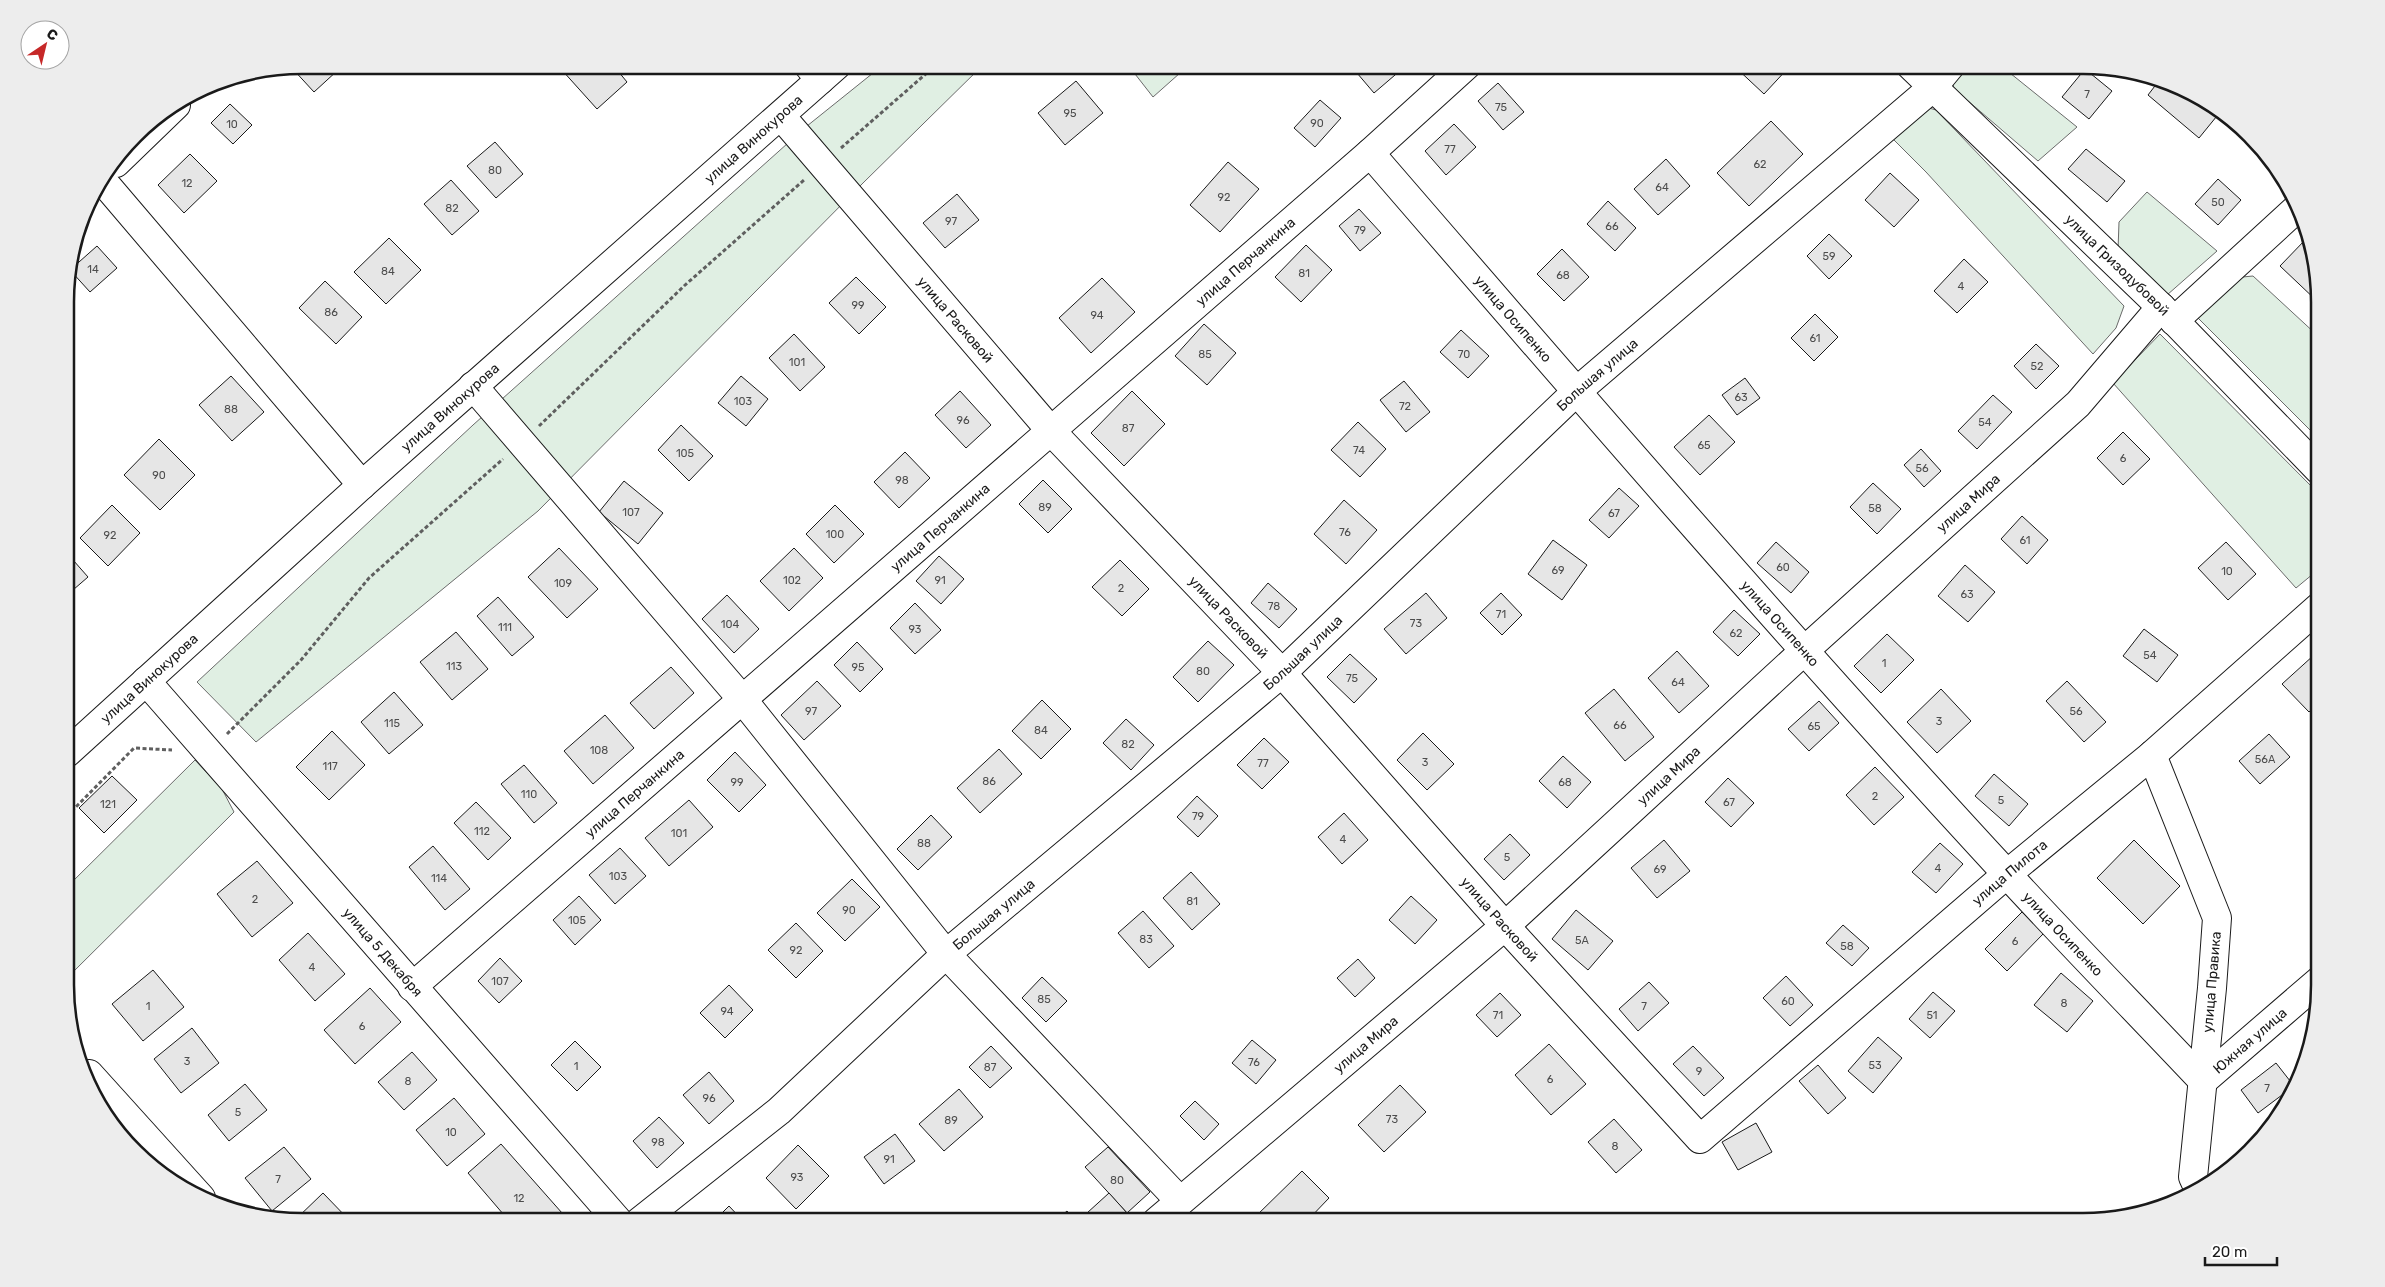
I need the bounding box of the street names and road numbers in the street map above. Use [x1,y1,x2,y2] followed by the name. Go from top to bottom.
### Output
[701,91,806,187] street label: улица Винокурова
[2062,211,2173,319] street label: улица Гризодубовой
[1192,214,1299,309] street label: улица Перчанкина
[1471,272,1555,366] street label: улица Осипенко
[914,273,997,366] street label: улица Расковой
[1553,335,1641,414] street label: Большая улица
[397,359,503,455] street label: улица Винокурова
[1933,470,2003,536] street label: улица Мира
[887,480,993,575] street label: улица Перчанкина
[1185,572,1272,662] street label: улица Расковой
[1737,577,1823,670] street label: улица Осипенко
[1260,611,1346,694] street label: Большая улица
[97,630,201,727] street label: улица Винокурова
[1634,742,1704,809] street label: улица Мира
[581,745,688,841] street label: улица Перчанкина
[1968,836,2051,909] street label: улица Пилота
[1457,873,1542,965] street label: улица Расковой
[949,875,1038,953] street label: Большая улица
[2019,888,2107,979] street label: улица Осипенко
[339,904,426,1000] street label: улица 5 Декабря
[2199,931,2225,1033] street label: улица Правика
[2209,1004,2290,1077] street label: Южная улица
[1330,1012,1402,1076] street label: улица Мира

